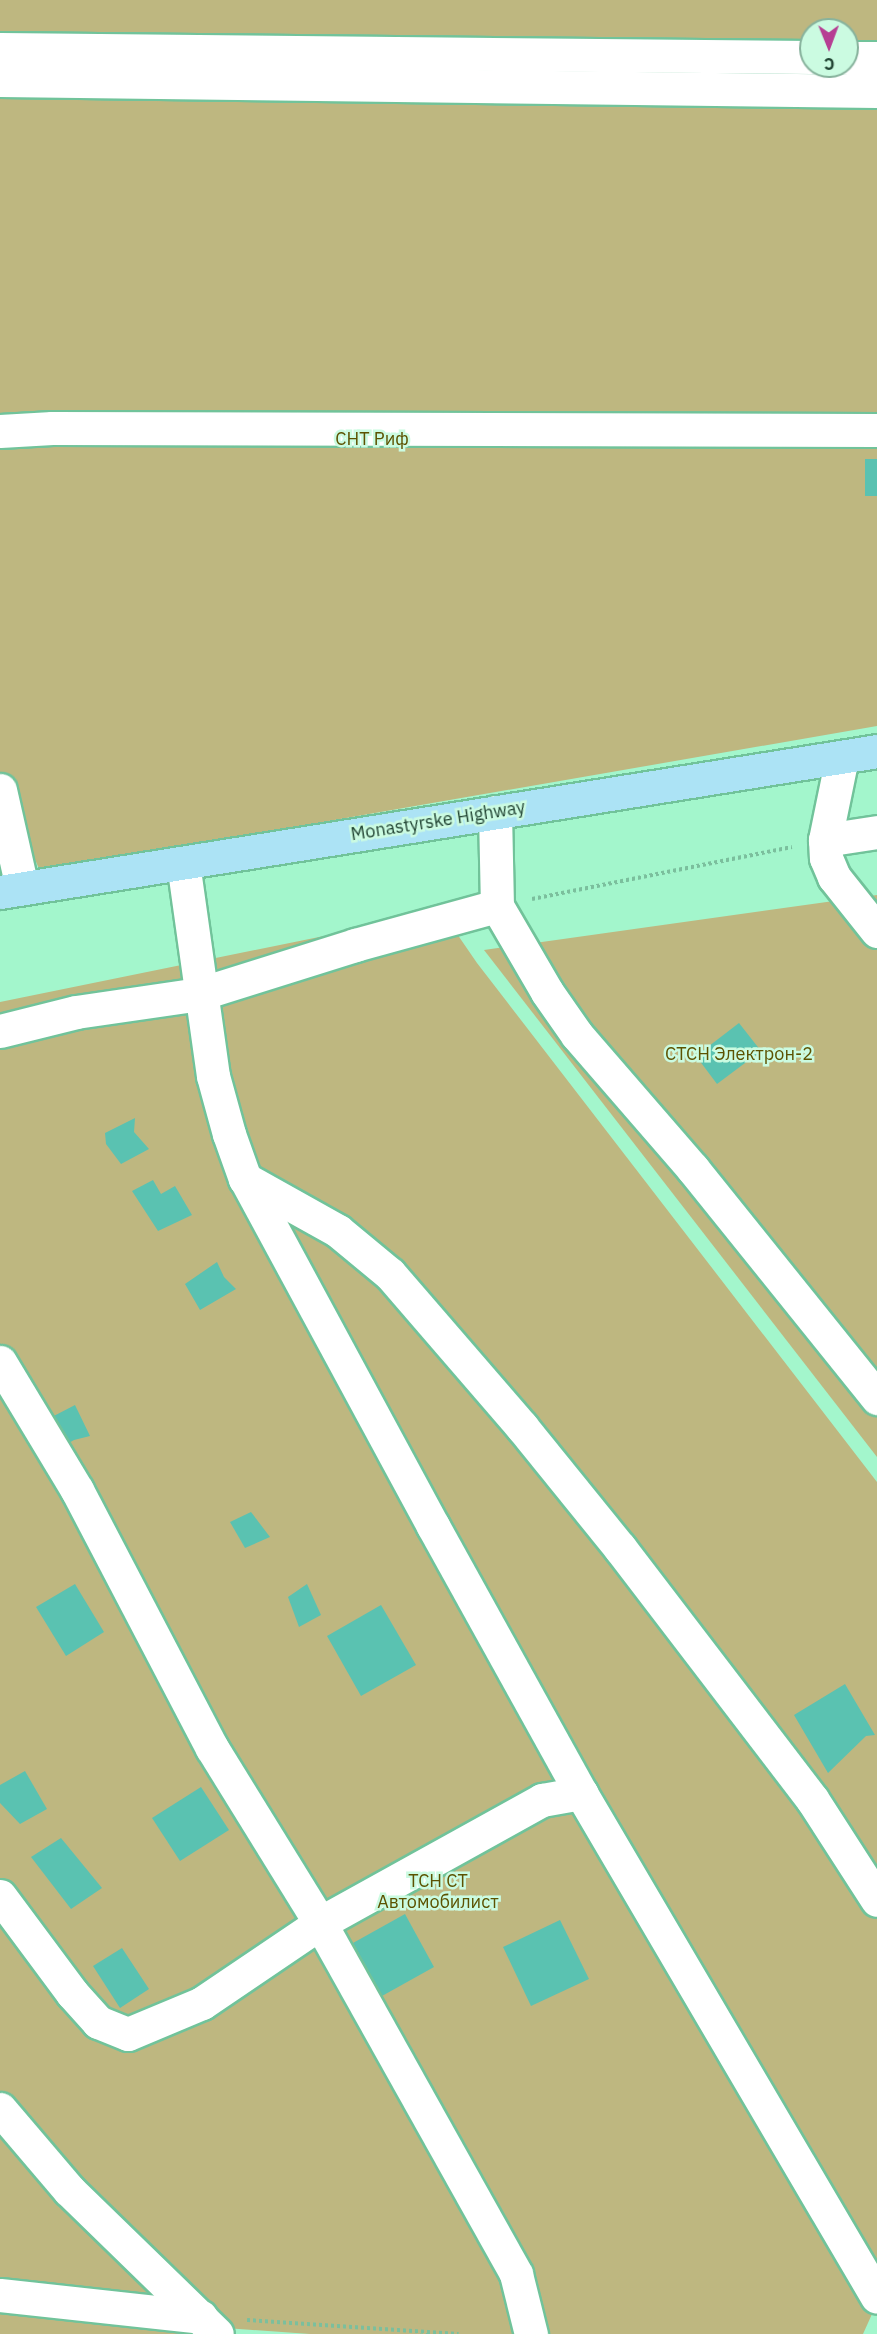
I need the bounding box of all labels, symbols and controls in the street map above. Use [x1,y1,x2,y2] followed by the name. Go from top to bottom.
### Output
[799,18,859,78] north arrow
[824,54,835,74] text: С
[335,428,409,450] park label: СНТ Риф
[349,797,527,845] street label: Monastyrske Highway
[665,1043,813,1065] park label: СТСН Электрон-2
[377,1871,499,1914] park label: ТСН СТ Автомобилист

